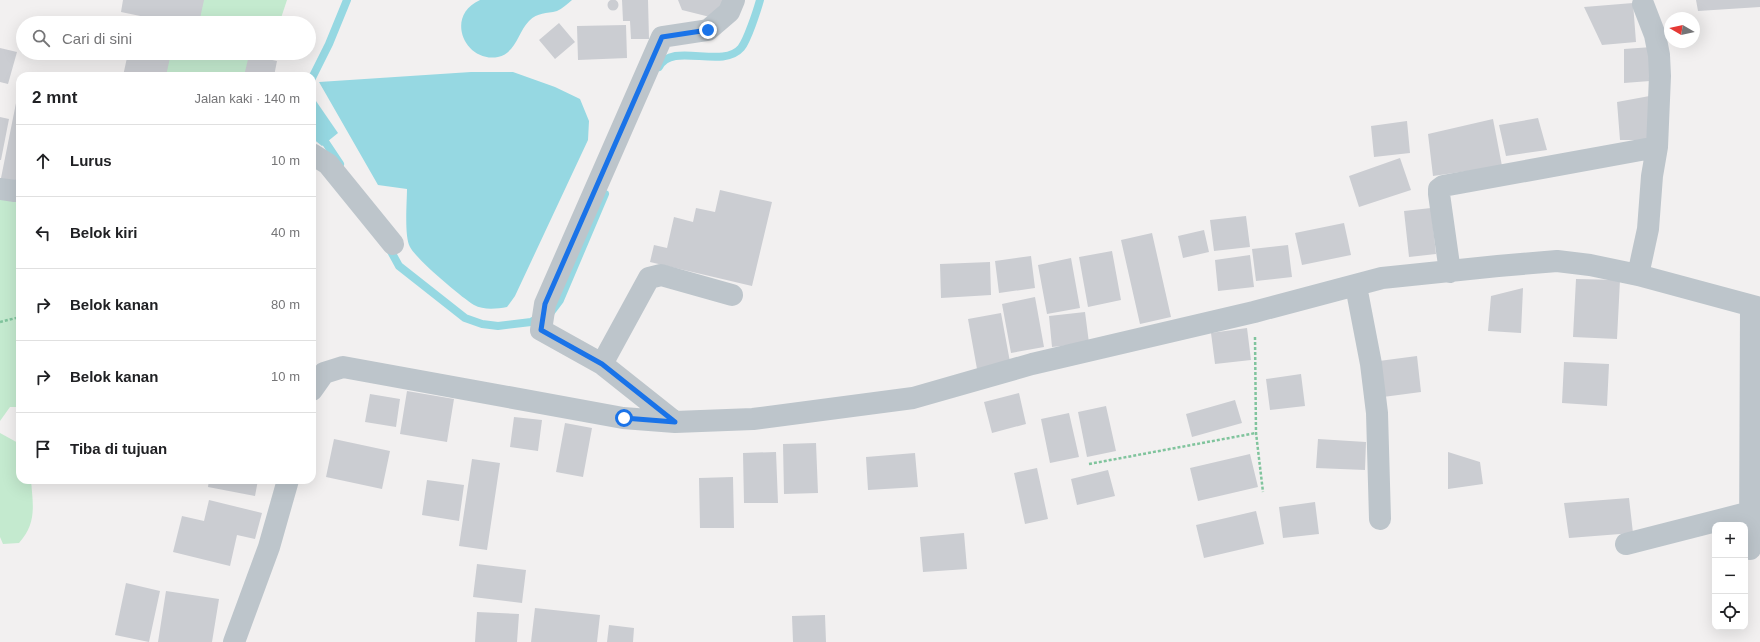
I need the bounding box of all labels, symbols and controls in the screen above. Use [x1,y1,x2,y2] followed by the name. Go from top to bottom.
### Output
[1664,12,1700,48] north arrow
[16,16,316,60] search box
[699,21,717,39] route end
[30,27,52,49] icon: search
[62,30,132,47] text: Cari di sini
[32,88,77,107] text: 2 mnt
[195,91,300,106] text: Jalan kaki · 140 m
[32,150,54,172] icon: ahead
[70,152,112,169] text: Lurus
[271,153,300,168] text: 10 m
[32,222,54,244] icon: left
[70,224,138,241] text: Belok kiri
[271,225,300,240] text: 40 m
[32,294,54,316] icon: right
[70,296,158,313] text: Belok kanan
[271,297,300,312] text: 80 m
[32,366,54,388] icon: right
[70,368,158,385] text: Belok kanan
[271,369,300,384] text: 10 m
[615,409,633,427] route start
[32,438,54,460] icon: arrive
[70,440,167,457] text: Tiba di tujuan
[1712,522,1748,630] map controls
[1712,522,1748,558] button: +
[1712,558,1748,594] button: −
[1712,594,1748,630] button: locate

